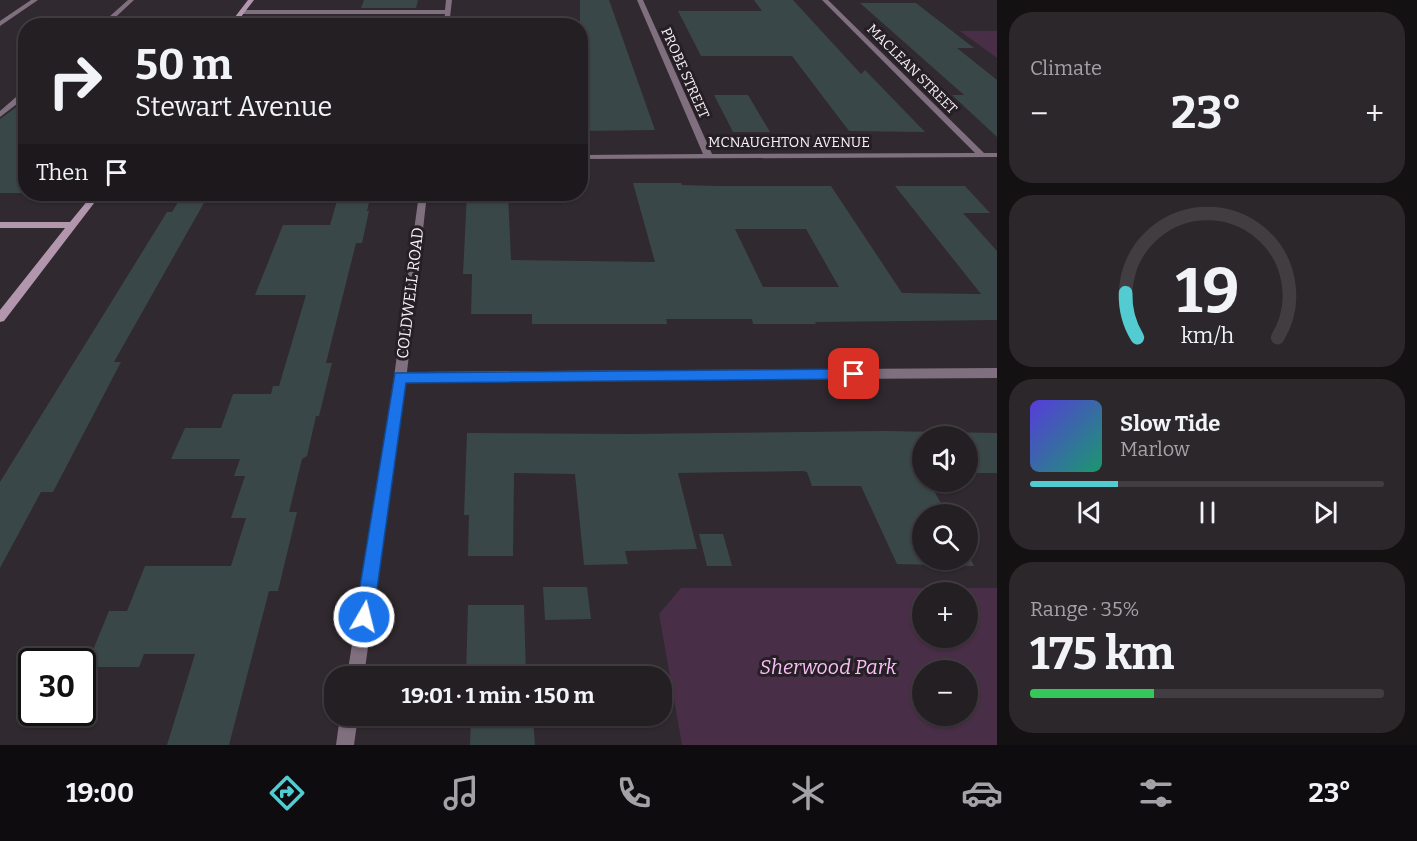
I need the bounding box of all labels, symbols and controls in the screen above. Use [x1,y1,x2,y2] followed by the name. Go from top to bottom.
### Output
[863,20,961,118] street label: MACLEAN STREET
[657,25,713,121] street label: PROBE STREET
[135,40,232,90] text: 50 m
[36,42,114,120] icon: right
[1030,56,1102,80] text: Climate
[1171,86,1242,140] text: 23°
[135,91,332,123] text: Stewart Avenue
[1030,94,1048,134] text: −
[1365,94,1384,134] text: +
[708,134,870,151] street label: MCNAUGHTON AVENUE
[100,156,133,189] icon: arrive
[36,159,88,186] text: Then
[393,226,427,360] street label: COLDWELL ROAD
[1175,254,1239,329] text: 19
[1180,323,1234,349] text: km/h
[828,348,879,399] pin
[837,357,870,390] icon: arrive
[1120,410,1220,437] text: Slow Tide
[912,426,978,726] map controls
[912,426,978,492] button: sound
[1120,437,1190,461] text: Marlow
[1073,496,1106,529] icon: previous
[1191,496,1224,529] icon: pause
[1309,496,1342,529] icon: next
[912,504,978,570] button: search
[912,582,978,648] button: +
[332,585,396,649] position arrow
[1030,597,1140,621] text: Range · 35%
[1030,627,1174,681] text: 175 km
[18,648,96,726] speed limit sign: 30
[760,655,897,679] park label: Sherwood Park
[912,660,978,726] button: −
[401,682,595,709] text: 19:01 · 1 min · 150 m
[266,772,308,814] icon: directions
[440,772,482,814] icon: music
[613,772,655,814] icon: phone
[787,772,829,814] icon: climate
[961,772,1003,814] icon: car
[1135,772,1177,814] icon: filters
[66,777,134,809] text: 19:00
[1308,777,1351,809] text: 23°

